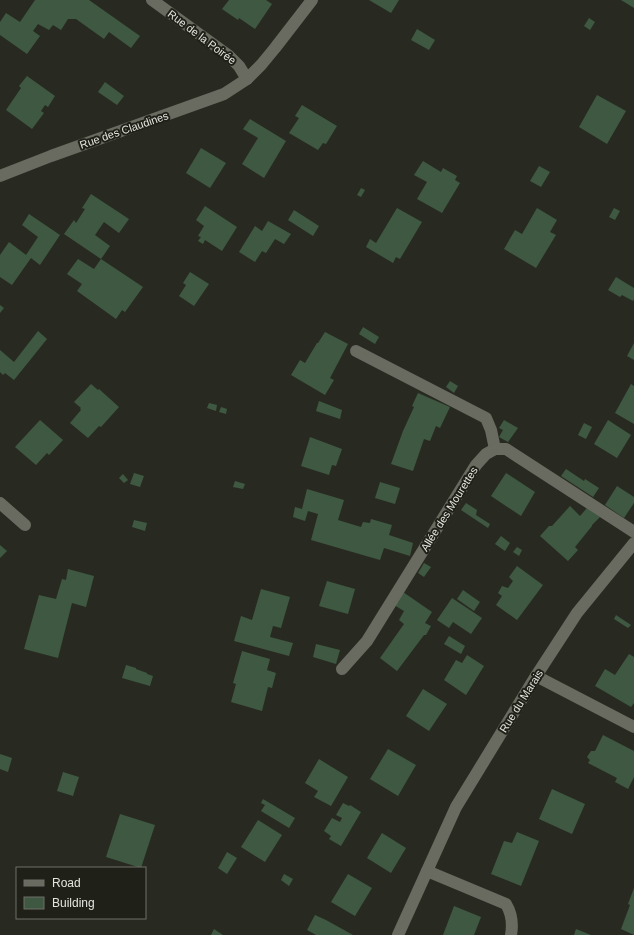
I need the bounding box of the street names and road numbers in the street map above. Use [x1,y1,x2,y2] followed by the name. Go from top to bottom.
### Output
[166,8,238,66] street label: Rue de la Poirée
[78,109,170,151] street label: Rue des Claudines
[418,464,480,553] street label: Allée des Mourettes
[497,667,545,735] street label: Rue du Marais

